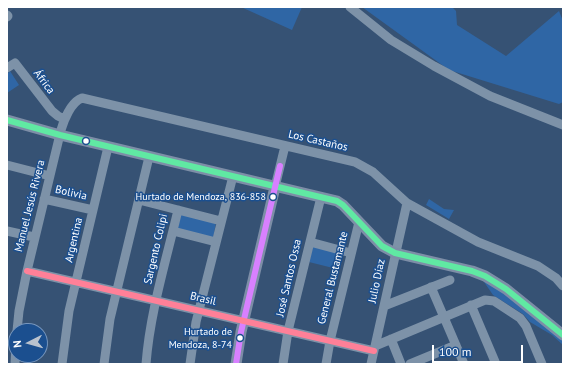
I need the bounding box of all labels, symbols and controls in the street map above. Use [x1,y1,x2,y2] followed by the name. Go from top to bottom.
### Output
[31,67,57,97] street label: África
[287,128,349,154] street label: Los Castaños
[81,136,91,146] unlabelled marker
[12,159,48,253] street label: Manuel Jesús Rivera
[54,183,88,203] street label: Bolivia
[136,191,266,203] place label: Hurtado de Mendoza, 836-858
[268,192,278,202] marker: Hurtado de Mendoza, 836-858
[141,213,171,285] street label: Sargento Colipi
[62,216,86,264] street label: Argentina
[315,230,351,326] street label: General Bustamante
[274,238,304,318] street label: José Santos Ossa
[366,258,388,304] street label: Julio Díaz
[189,290,217,308] street label: Brasil
[8,323,48,363] north arrow
[169,326,232,350] place label: Hurtado de Mendoza, 8-74
[235,333,245,343] marker: Hurtado de Mendoza, 8-74
[434,337,525,363] scale bar
[10,340,24,348] text: N
[439,344,472,359] text: 100 m

